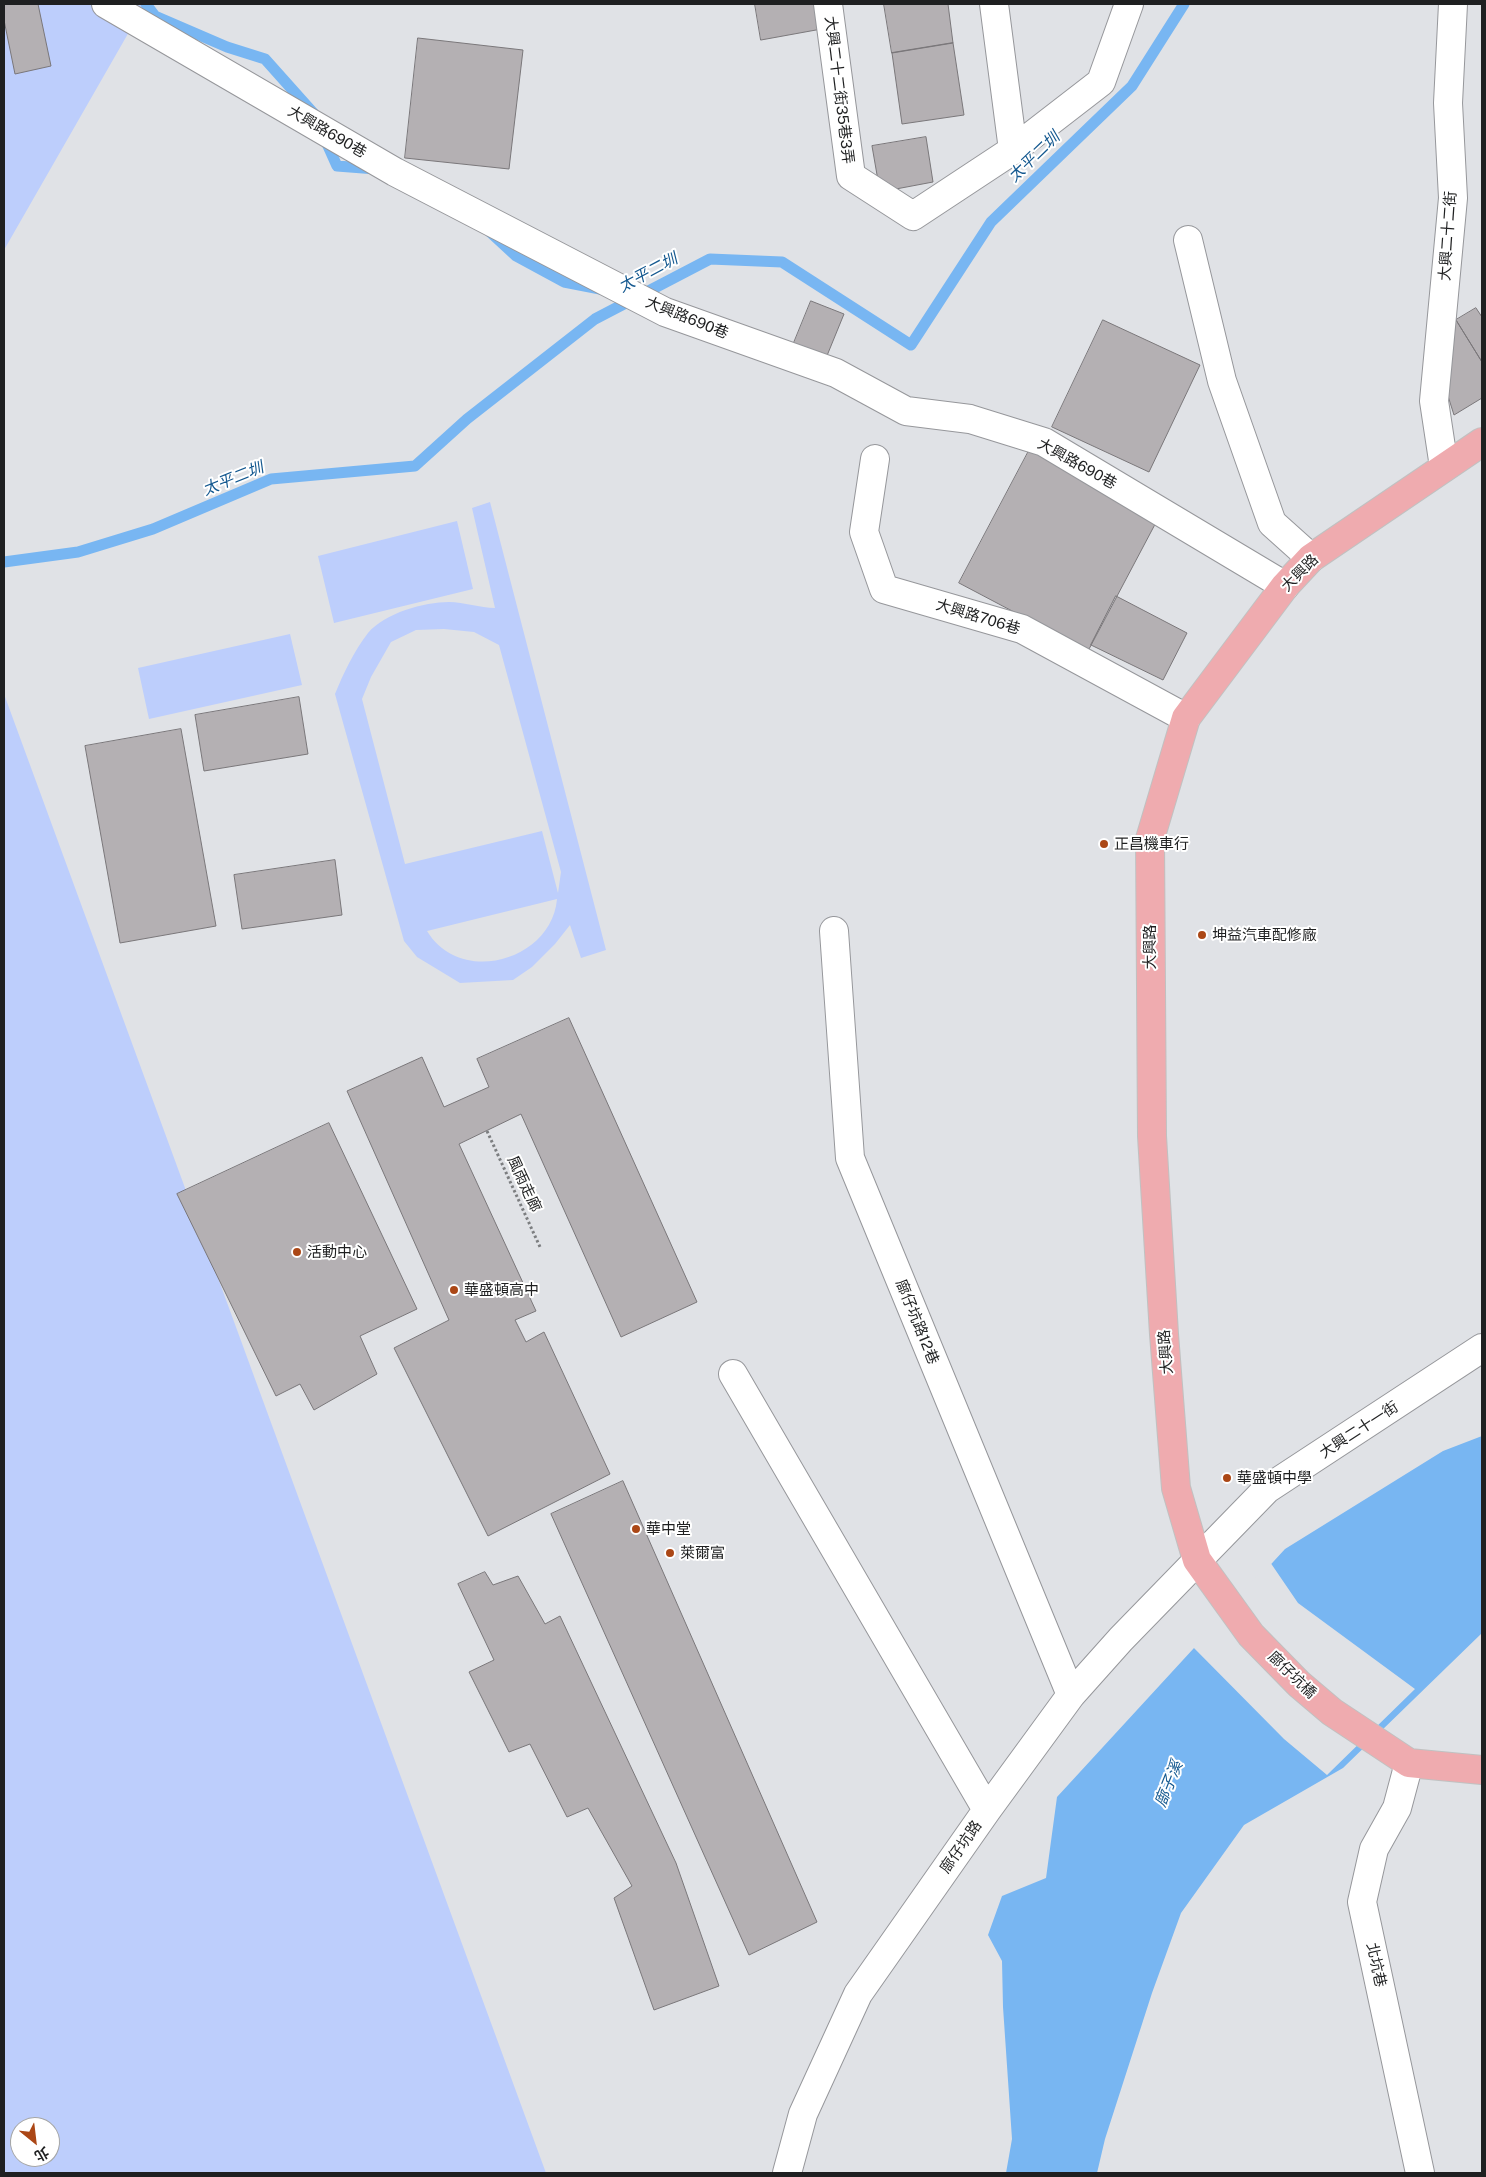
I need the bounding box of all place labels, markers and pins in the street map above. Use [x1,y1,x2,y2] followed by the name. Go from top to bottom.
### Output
[1114,835,1189,853] place label: 正昌機車行
[1098,838,1110,850] marker: 正昌機車行
[1212,926,1317,944] place label: 坤益汽車配修廠
[1196,929,1208,941] marker: 坤益汽車配修廠
[307,1243,367,1261] place label: 活動中心
[291,1246,303,1258] marker: 活動中心
[464,1281,539,1299] place label: 華盛頓高中
[448,1284,460,1296] marker: 華盛頓高中
[1237,1469,1312,1487] place label: 華盛頓中學
[1221,1472,1233,1484] marker: 華盛頓中學
[646,1520,691,1538] place label: 華中堂
[630,1523,642,1535] marker: 華中堂
[680,1544,725,1562] place label: 萊爾富
[664,1547,676,1559] marker: 萊爾富

